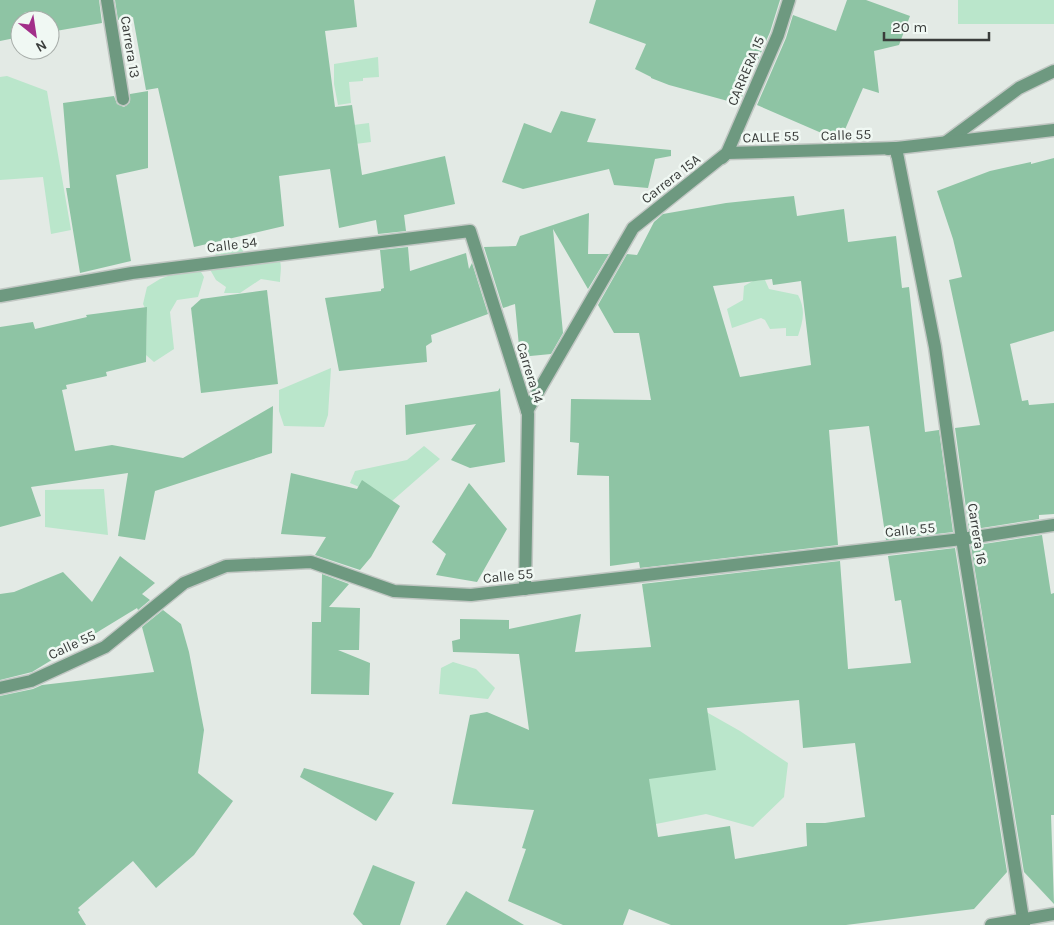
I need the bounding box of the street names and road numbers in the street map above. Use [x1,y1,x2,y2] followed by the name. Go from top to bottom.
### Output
[117,15,143,79] street label: Carrera 13
[724,33,768,108] street label: CARRERA 15
[820,126,872,144] street label: Calle 55
[742,128,800,146] street label: CALLE 55
[638,151,704,207] street label: Carrera 15A
[206,233,258,257] street label: Calle 54
[513,341,547,405] street label: Carrera 14
[964,502,990,566] street label: Carrera 16
[884,519,936,541] street label: Calle 55
[482,565,534,587] street label: Calle 55
[46,627,99,663] street label: Calle 55

